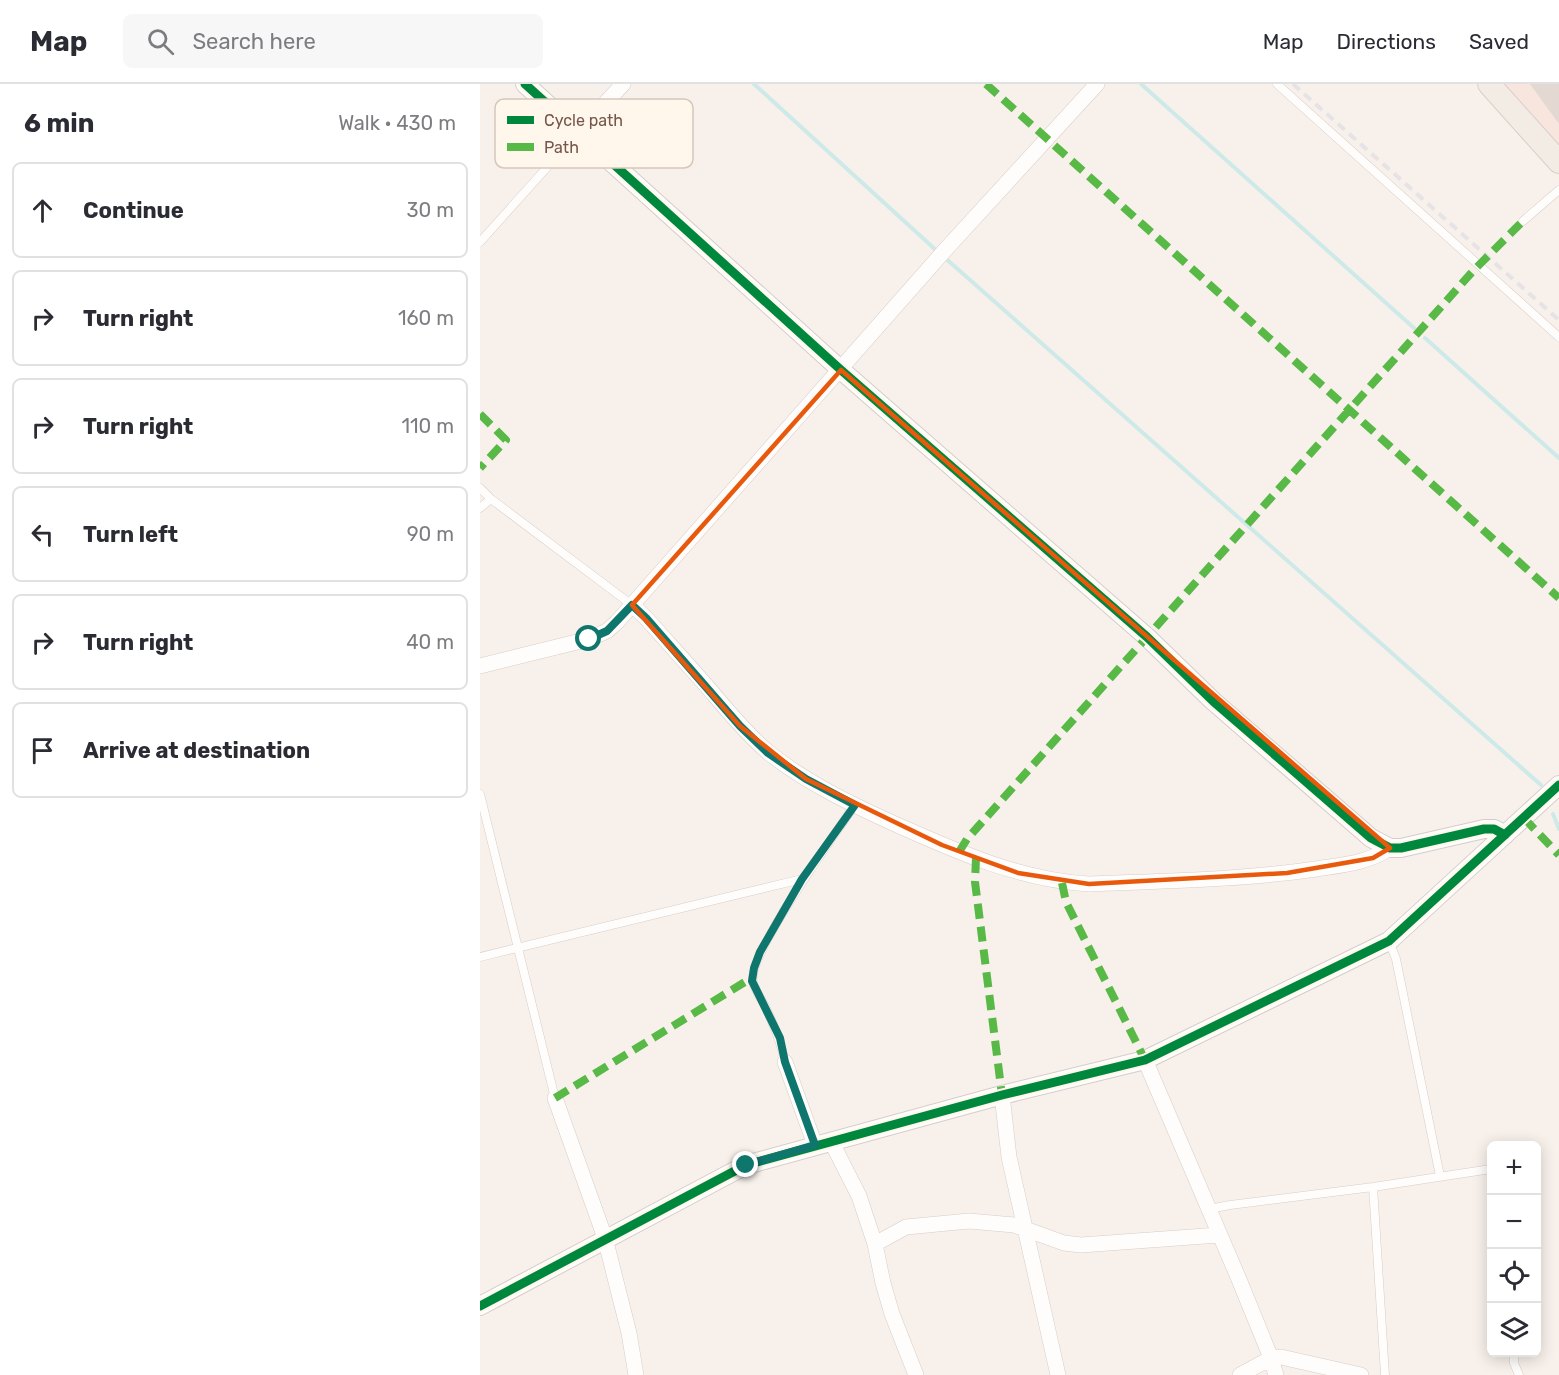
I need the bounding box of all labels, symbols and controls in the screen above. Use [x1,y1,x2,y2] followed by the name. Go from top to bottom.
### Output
[123,14,543,68] search box
[30,25,87,58] text: Map
[144,25,177,58] icon: search
[192,28,316,55] text: Search here
[1263,29,1304,54] text: Map
[1337,29,1436,54] text: Directions
[1469,29,1529,54] text: Saved
[495,99,693,168] legend
[24,108,94,139] text: 6 min
[338,111,456,135] text: Walk · 430 m
[544,111,623,130] text: Cycle path
[544,138,579,157] text: Path
[26,194,59,227] icon: ahead
[83,197,184,224] text: Continue
[407,198,454,222] text: 30 m
[26,302,59,335] icon: right
[83,305,193,332] text: Turn right
[398,306,454,330] text: 160 m
[26,410,59,443] icon: right
[83,413,193,440] text: Turn right
[402,414,454,438] text: 110 m
[26,518,59,551] icon: left
[83,521,178,548] text: Turn left
[407,522,454,546] text: 90 m
[575,625,601,651] route start
[26,626,59,659] icon: right
[83,629,193,656] text: Turn right
[406,630,454,654] text: 40 m
[26,734,59,767] icon: arrive
[83,737,310,764] text: Arrive at destination
[1487,1141,1541,1357] map controls
[1487,1141,1541,1195] button: +
[732,1151,758,1177] route end
[1487,1195,1541,1249] button: −
[1487,1249,1541,1303] button: locate
[1487,1303,1541,1357] button: layers

